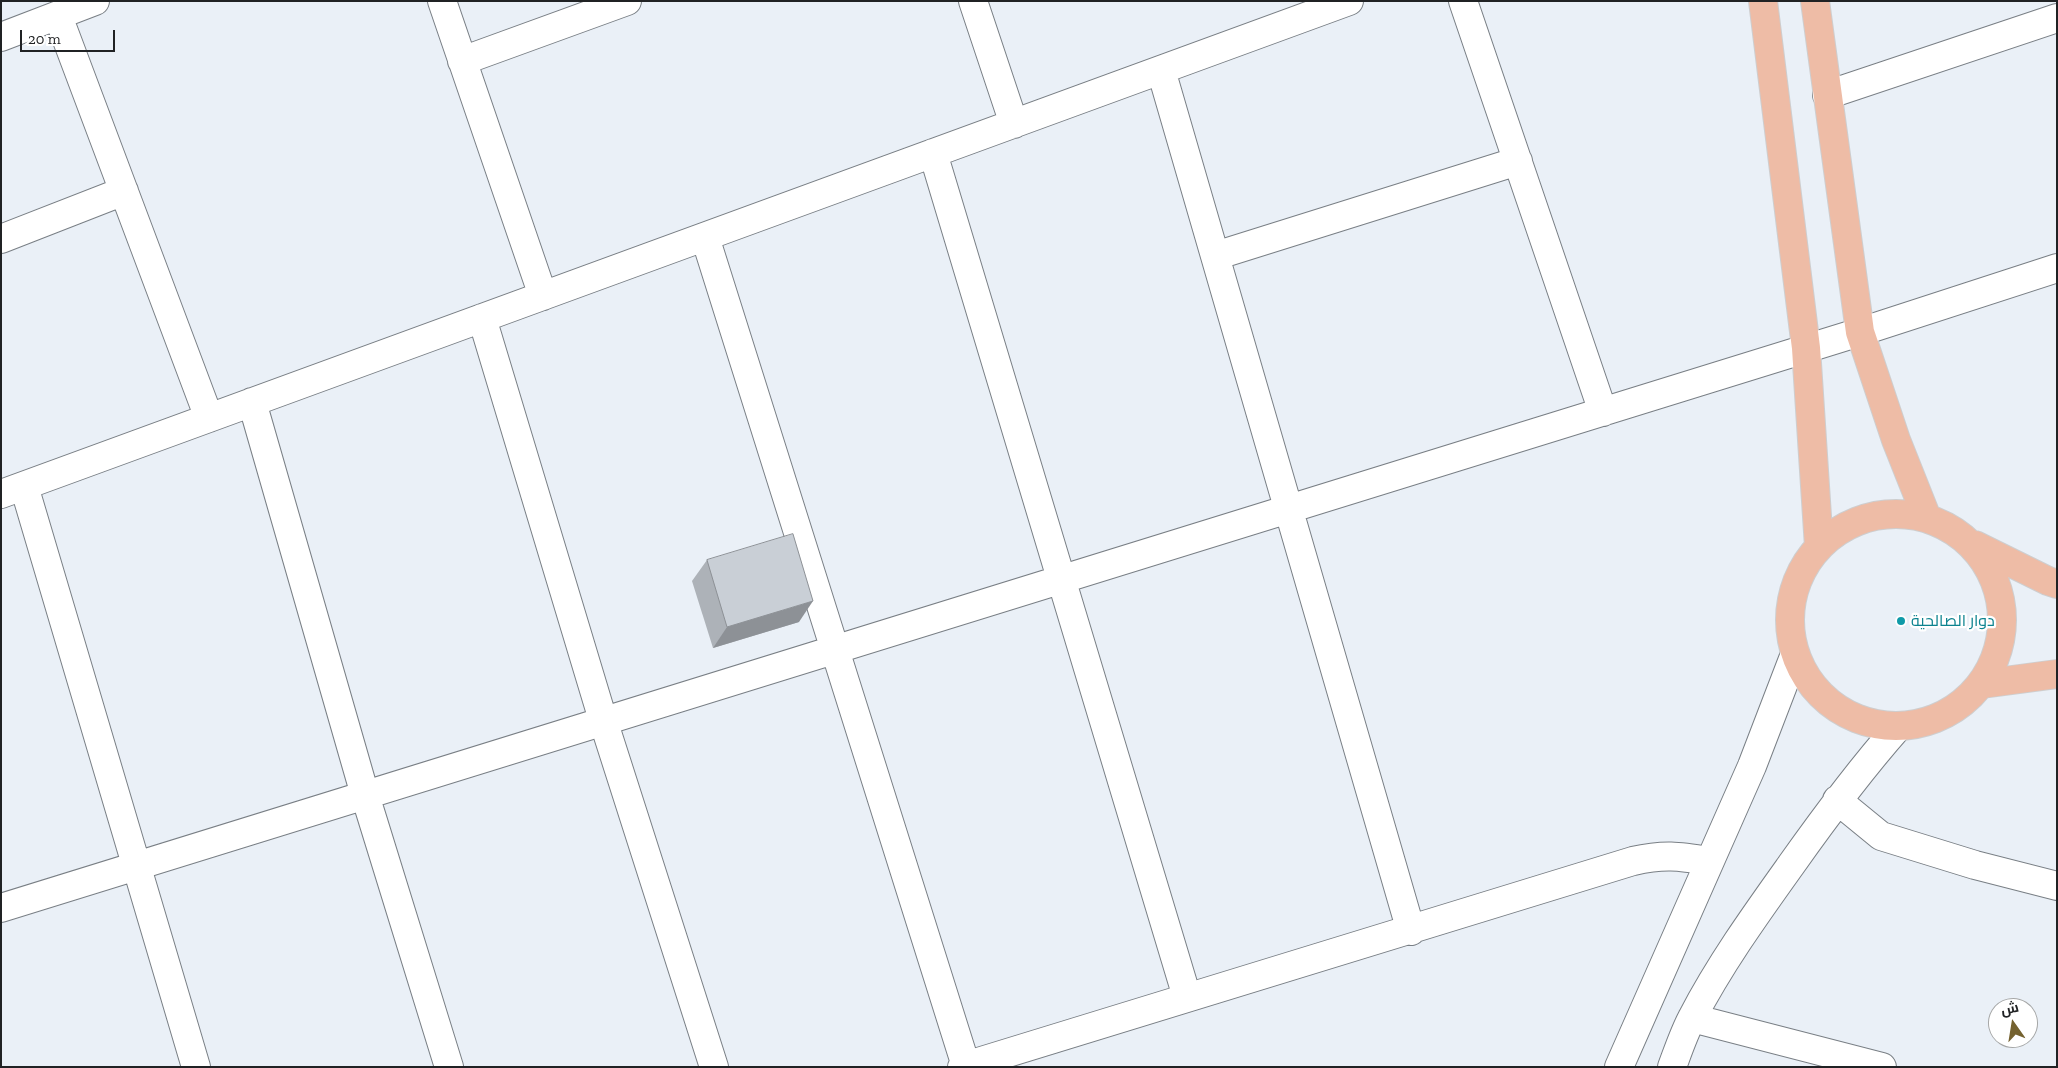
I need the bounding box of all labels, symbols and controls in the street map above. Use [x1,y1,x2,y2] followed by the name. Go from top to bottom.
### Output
[22,20,118,52] scale bar
[28,30,61,48] text: 20 m
[1911,611,1995,631] place label: دوار الصالحية
[1895,615,1907,627] marker: دوار الصالحية
[1988,998,2038,1048] north arrow
[1999,999,2020,1019] text: ش

